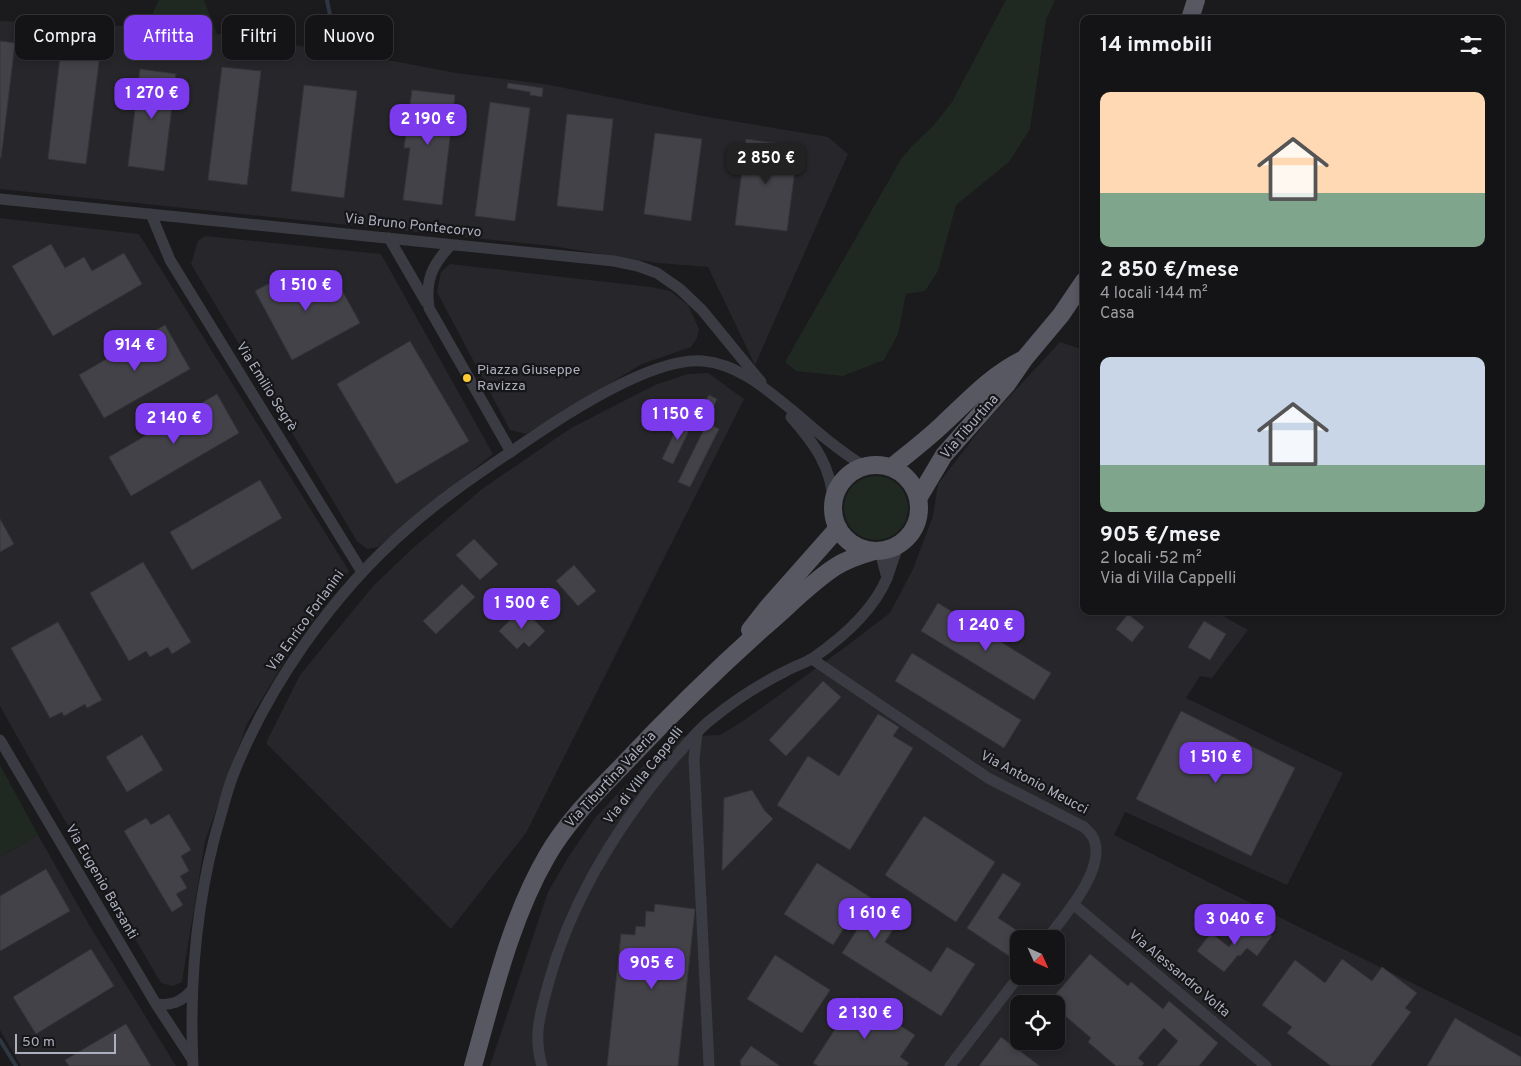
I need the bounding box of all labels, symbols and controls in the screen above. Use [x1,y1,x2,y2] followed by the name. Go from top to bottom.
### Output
[15,15,114,60] chip: Compra
[124,15,212,60] chip: Affitta
[222,15,295,60] chip: Filtri
[305,15,393,60] chip: Nuovo
[1457,31,1485,59] icon: filters
[1100,32,1212,59] text: 14 immobili
[106,78,198,120] pin: 1 270 €
[125,84,179,104] text: 1 270 €
[382,104,474,146] pin: 2 190 €
[401,110,455,130] text: 2 190 €
[1248,124,1338,214] icon: home
[720,142,812,185] pin: 2 850 €
[737,149,795,169] text: 2 850 €
[344,210,482,242] street label: Via Bruno Pontecorvo
[1100,257,1239,284] text: 2 850 €/mese
[260,270,352,312] pin: 1 510 €
[280,276,332,296] text: 1 510 €
[1100,284,1208,304] text: 4 locali · 144 m²
[1100,304,1135,324] text: Casa
[100,330,170,372] pin: 914 €
[115,336,155,356] text: 914 €
[232,339,300,435] street label: Via Emilio Segrè
[477,362,580,395] place label: Piazza Giuseppe Ravizza
[461,372,473,384] marker: Piazza Giuseppe Ravizza
[1248,389,1338,479] icon: home
[937,391,1003,463] street label: Via Tiburtina
[632,398,724,441] pin: 1 150 €
[128,402,220,445] pin: 2 140 €
[652,405,704,425] text: 1 150 €
[146,409,202,429] text: 2 140 €
[1100,522,1221,549] text: 905 €/mese
[1100,549,1202,569] text: 2 locali · 52 m²
[264,567,348,675] street label: Via Enrico Forlanini
[1100,569,1236,589] text: Via di Villa Cappelli
[476,588,568,630] pin: 1 500 €
[494,594,550,614] text: 1 500 €
[940,610,1032,652] pin: 1 240 €
[958,616,1014,636] text: 1 240 €
[601,724,687,828] street label: Via di Villa Cappelli
[562,728,660,832] street label: Via Tiburtina Valeria
[1170,742,1262,784] pin: 1 510 €
[977,747,1091,819] street label: Via Antonio Meucci
[1190,748,1242,768] text: 1 510 €
[61,821,141,943] street label: Via Eugenio Barsanti
[829,898,921,940] pin: 1 610 €
[849,904,901,924] text: 1 610 €
[1189,904,1281,946] pin: 3 040 €
[1205,910,1265,930] text: 3 040 €
[1125,927,1233,1021] street label: Via Alessandro Volta
[1010,930,1065,985] north arrow
[1010,930,1065,1050] map controls
[617,948,687,990] pin: 905 €
[630,954,674,974] text: 905 €
[1010,995,1065,1050] button: locate
[819,998,911,1040] pin: 2 130 €
[838,1004,892,1024] text: 2 130 €
[15,1031,116,1054] scale bar
[22,1034,55,1051] text: 50 m

